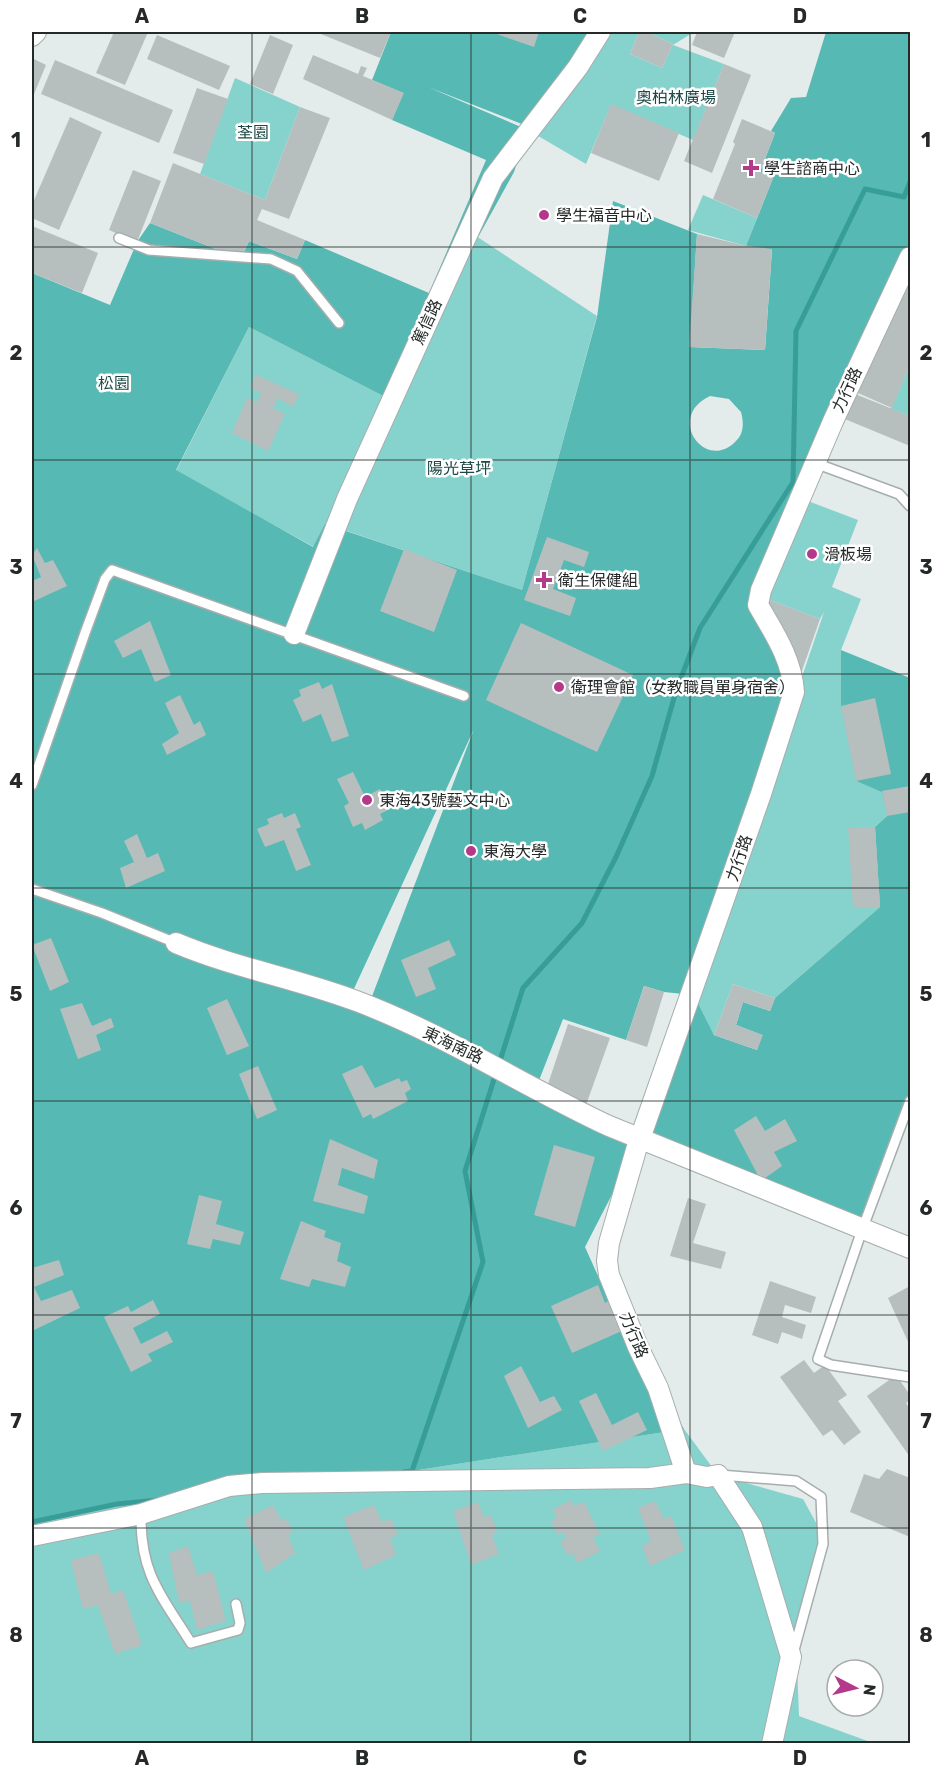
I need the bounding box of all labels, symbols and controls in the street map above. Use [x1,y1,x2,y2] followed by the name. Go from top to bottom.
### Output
[135,4,150,28] text: A
[355,4,369,28] text: B
[573,4,587,28] text: C
[793,4,807,28] text: D
[636,88,716,107] park label: 奧柏林廣場
[237,123,269,142] park label: 荃園
[11,128,21,152] text: 1
[921,128,931,152] text: 1
[742,159,760,177] marker: 學生諮商中心
[764,159,860,178] place label: 學生諮商中心
[556,206,652,225] place label: 學生福音中心
[537,208,551,222] marker: 學生福音中心
[408,296,446,348] street label: 篤信路
[10,341,23,365] text: 2
[920,341,933,365] text: 2
[828,364,866,416] street label: 力行路
[98,374,130,393] park label: 松園
[427,459,491,478] park label: 陽光草坪
[824,545,872,564] place label: 滑板場
[805,547,819,561] marker: 滑板場
[9,555,23,579] text: 3
[919,555,933,579] text: 3
[535,571,553,589] marker: 衛生保健組
[558,571,638,590] place label: 衛生保健組
[571,678,795,697] place label: 衛理會館（女教職員單身宿舍）
[552,680,566,694] marker: 衛理會館（女教職員單身宿舍）
[9,769,23,793] text: 4
[919,769,933,793] text: 4
[379,791,511,810] place label: 東海43號藝文中心
[360,793,374,807] marker: 東海43號藝文中心
[722,832,756,884] street label: 力行路
[483,842,547,861] place label: 東海大學
[464,844,478,858] marker: 東海大學
[10,982,23,1006] text: 5
[920,982,933,1006] text: 5
[420,1023,486,1067] street label: 東海南路
[9,1196,23,1220] text: 6
[919,1196,933,1220] text: 6
[616,1309,652,1361] street label: 力行路
[10,1409,22,1433] text: 7
[920,1409,932,1433] text: 7
[9,1623,23,1647] text: 8
[919,1623,933,1647] text: 8
[825,1658,885,1718] north arrow
[859,1683,880,1697] text: N
[135,1746,150,1770] text: A
[355,1746,369,1770] text: B
[573,1746,587,1770] text: C
[793,1746,807,1770] text: D

